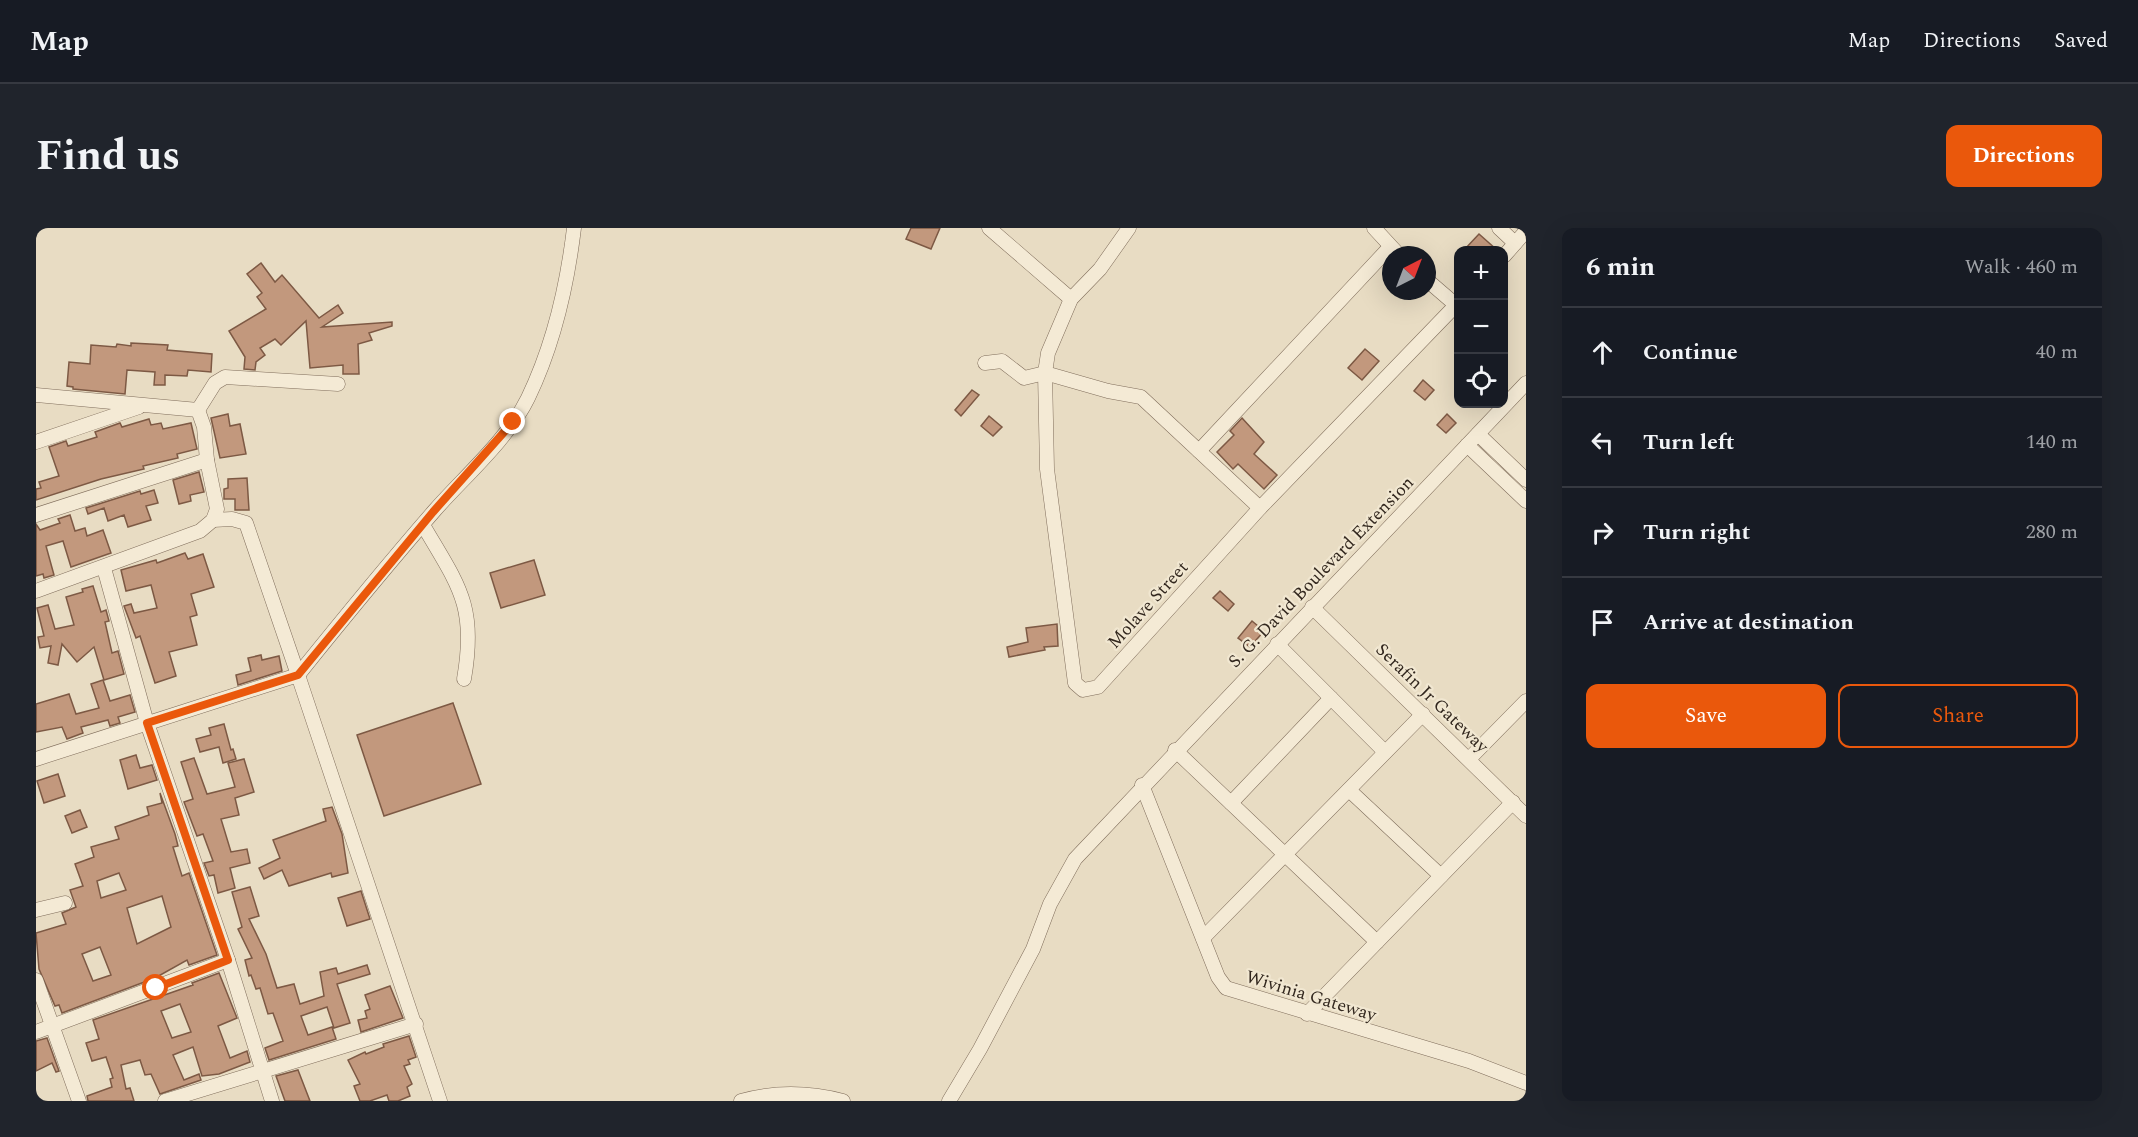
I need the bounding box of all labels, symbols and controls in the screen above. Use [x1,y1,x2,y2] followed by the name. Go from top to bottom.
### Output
[30,20,89,63] text: Map
[1848,25,1890,57] text: Map
[1923,25,2021,57] text: Directions
[2054,25,2108,57] text: Saved
[36,125,180,188] text: Find us
[1946,125,2102,187] button: Directions
[1382,246,1436,300] north arrow
[1454,246,1508,408] map controls
[1454,246,1508,300] button: +
[1586,247,1655,287] text: 6 min
[1965,252,2078,282] text: Walk · 460 m
[1454,300,1508,354] button: −
[1586,336,1619,369] icon: ahead
[1643,336,1738,369] text: Continue
[2036,337,2078,367] text: 40 m
[1454,354,1508,408] button: locate
[499,408,525,434] route end
[1586,426,1619,459] icon: left
[1643,426,1735,459] text: Turn left
[2026,427,2078,457] text: 140 m
[1222,470,1420,674] street label: S. G. David Boulevard Extension
[1586,516,1619,549] icon: right
[1643,516,1750,549] text: Turn right
[2026,517,2078,547] text: 280 m
[1101,555,1195,655] street label: Molave Street
[1586,606,1619,639] icon: arrive
[1643,606,1854,639] text: Arrive at destination
[1369,637,1496,760] street label: Serafin Jr Gateway
[1586,684,1826,748] button: Save
[1838,684,2078,748] button: Share
[1242,963,1381,1029] street label: Wivinia Gateway
[142,974,168,1000] route start

